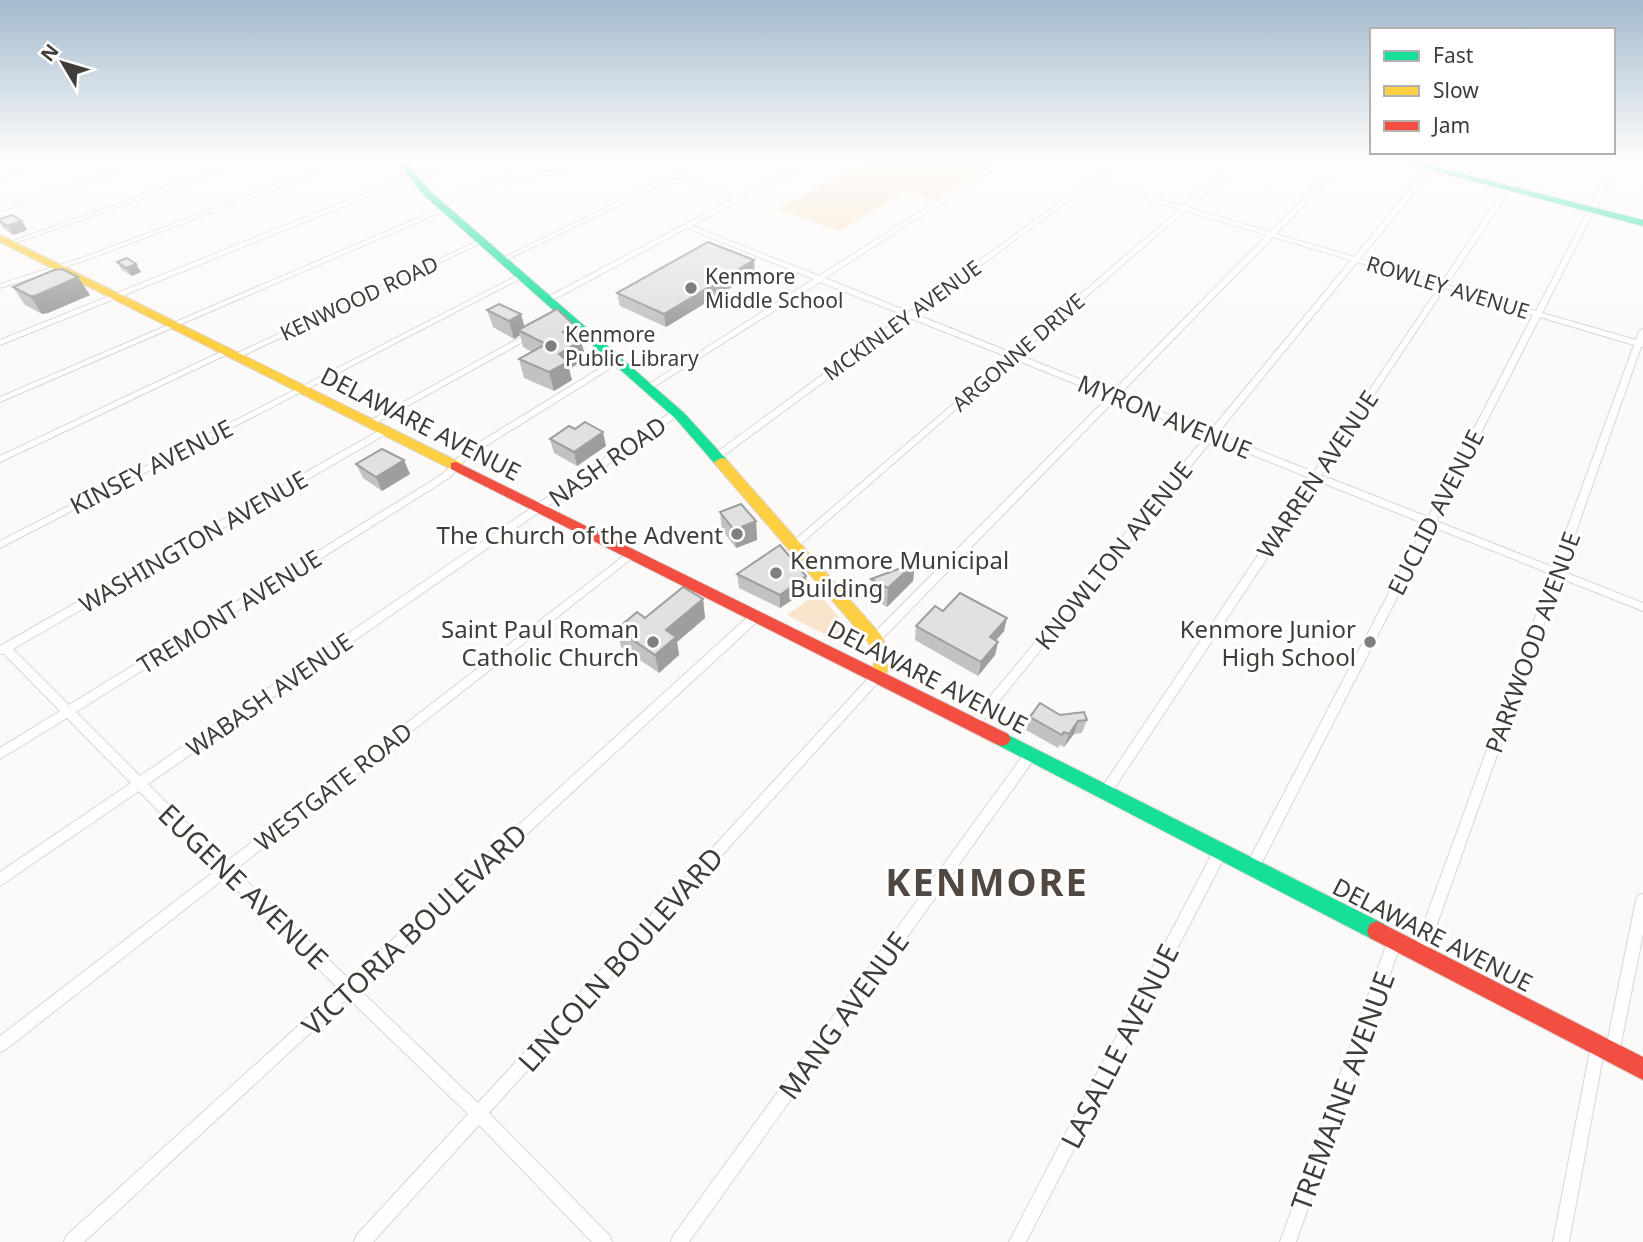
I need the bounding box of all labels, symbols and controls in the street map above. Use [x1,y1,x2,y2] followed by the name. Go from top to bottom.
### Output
[28,28,98,98] north arrow
[1370,28,1615,154] legend
[35,38,65,67] text: N
[1433,41,1474,69] text: Fast
[1433,76,1479,104] text: Slow
[1431,111,1470,139] text: Jam
[275,249,443,347] street label: KENWOOD ROAD
[1363,249,1533,325] street label: ROWLEY AVENUE
[818,253,986,387] street label: MCKINLEY AVENUE
[705,262,843,314] place label: Kenmore Middle School
[683,280,699,296] marker: Kenmore Middle School
[946,287,1090,417] street label: ARGONNE DRIVE
[565,320,699,372] place label: Kenmore Public Library
[543,338,559,354] marker: Kenmore Public Library
[315,358,527,488] street label: DELAWARE AVENUE
[1073,366,1257,466] street label: MYRON AVENUE
[1249,384,1385,564] street label: WARREN AVENUE
[541,408,673,514] street label: NASH ROAD
[64,411,238,521] street label: KINSEY AVENUE
[1379,424,1491,600] street label: EUCLID AVENUE
[1027,454,1199,656] street label: KNOWLTON AVENUE
[73,462,313,620] street label: WASHINGTON AVENUE
[437,518,723,551] place label: The Church of the Advent
[729,526,745,542] marker: The Church of the Advent
[1477,527,1587,757] street label: PARKWOOD AVENUE
[131,541,327,681] street label: TREMONT AVENUE
[790,543,1009,604] place label: Kenmore Municipal Building
[768,565,784,581] marker: Kenmore Municipal Building
[822,611,1034,741] street label: DELAWARE AVENUE
[441,612,639,673] place label: Saint Paul Roman Catholic Church
[1180,612,1356,673] place label: Kenmore Junior High School
[179,624,359,764] street label: WABASH AVENUE
[645,634,661,650] marker: Saint Paul Roman Catholic Church
[1362,634,1378,650] marker: Kenmore Junior High School
[247,714,419,858] street label: WESTGATE ROAD
[151,795,337,977] street label: EUGENE AVENUE
[293,814,535,1044] street label: VICTORIA BOULEVARD
[509,839,731,1079] street label: LINCOLN BOULEVARD
[885,855,1089,907] district label: KENMORE
[1327,869,1539,999] street label: DELAWARE AVENUE
[769,923,917,1107] street label: MANG AVENUE
[1051,937,1187,1155] street label: LASALLE AVENUE
[1281,966,1403,1216] street label: TREMAINE AVENUE

